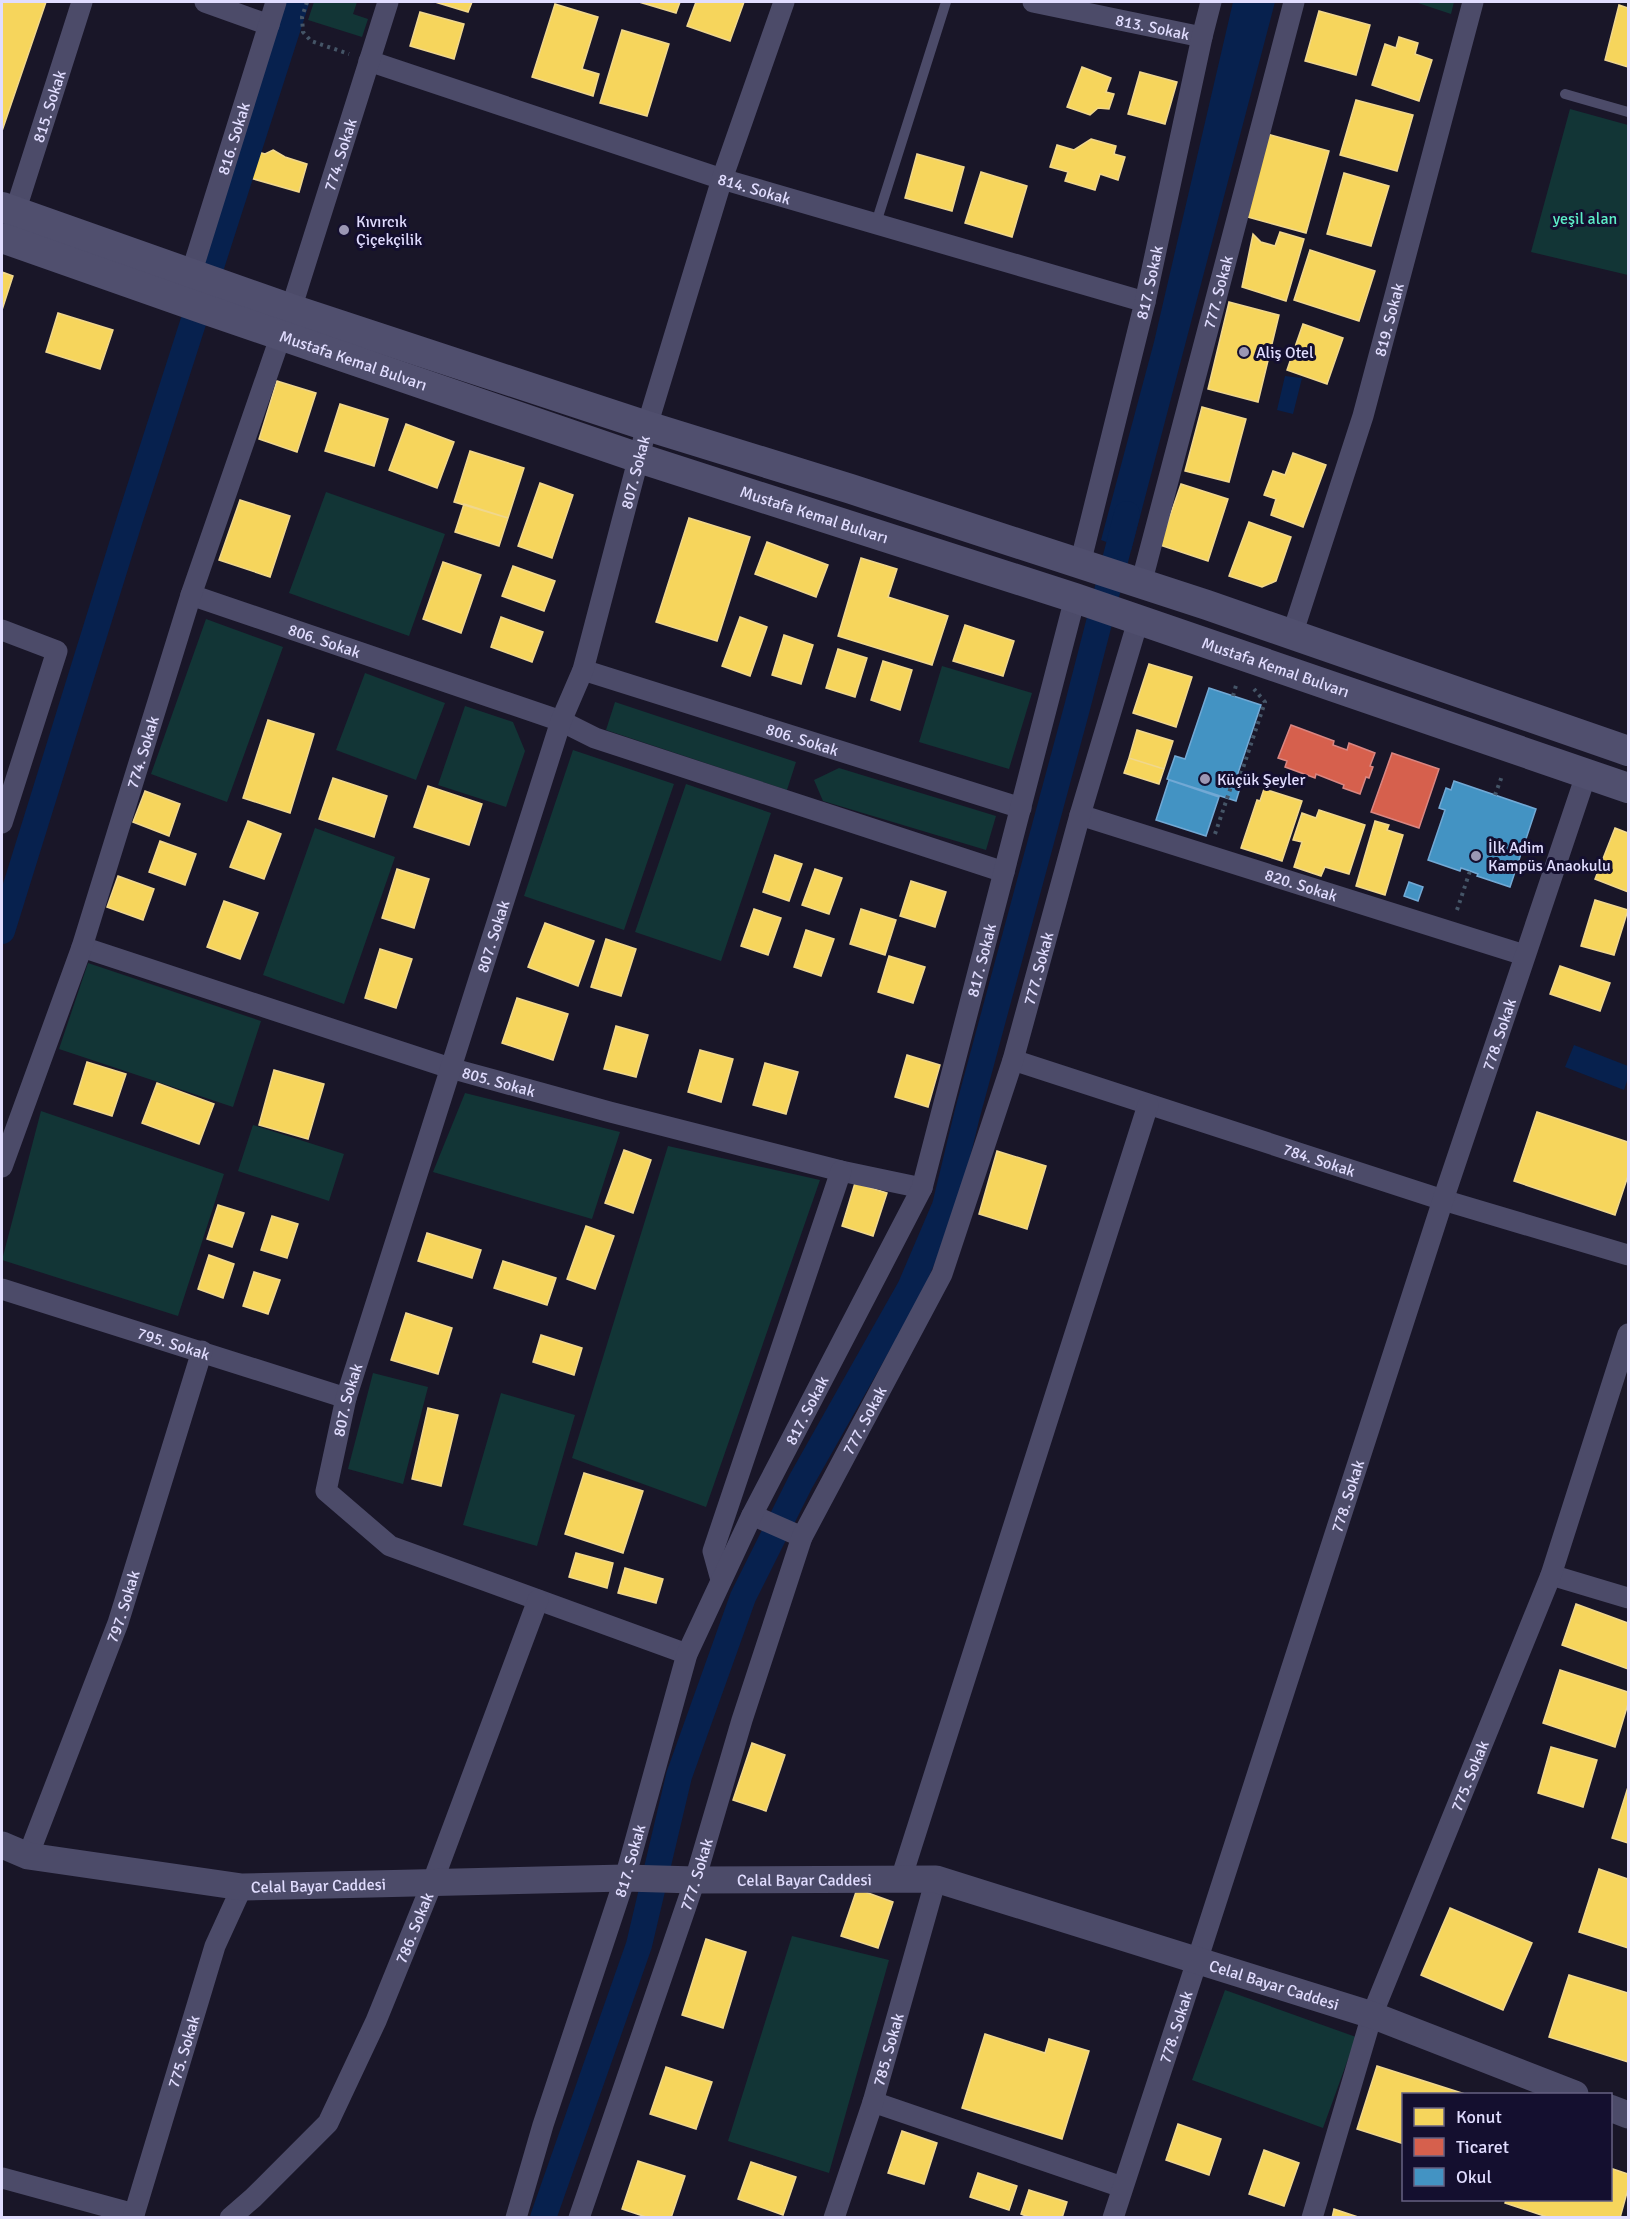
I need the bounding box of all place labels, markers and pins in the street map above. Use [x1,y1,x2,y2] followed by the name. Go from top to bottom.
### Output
[356,212,422,250] place label: Kıvırcık Çiçekçilik
[337,223,351,237] marker: Kıvırcık Çiçekçilik
[1256,343,1314,363] place label: Aliş Otel
[1237,345,1251,359] marker: Aliş Otel
[1217,770,1306,790] place label: Küçük Şeyler
[1198,772,1212,786] marker: Küçük Şeyler
[1488,838,1611,876] place label: İlk Adim Kampüs Anaokulu
[1469,849,1483,863] marker: İlk Adim Kampüs Anaokulu

